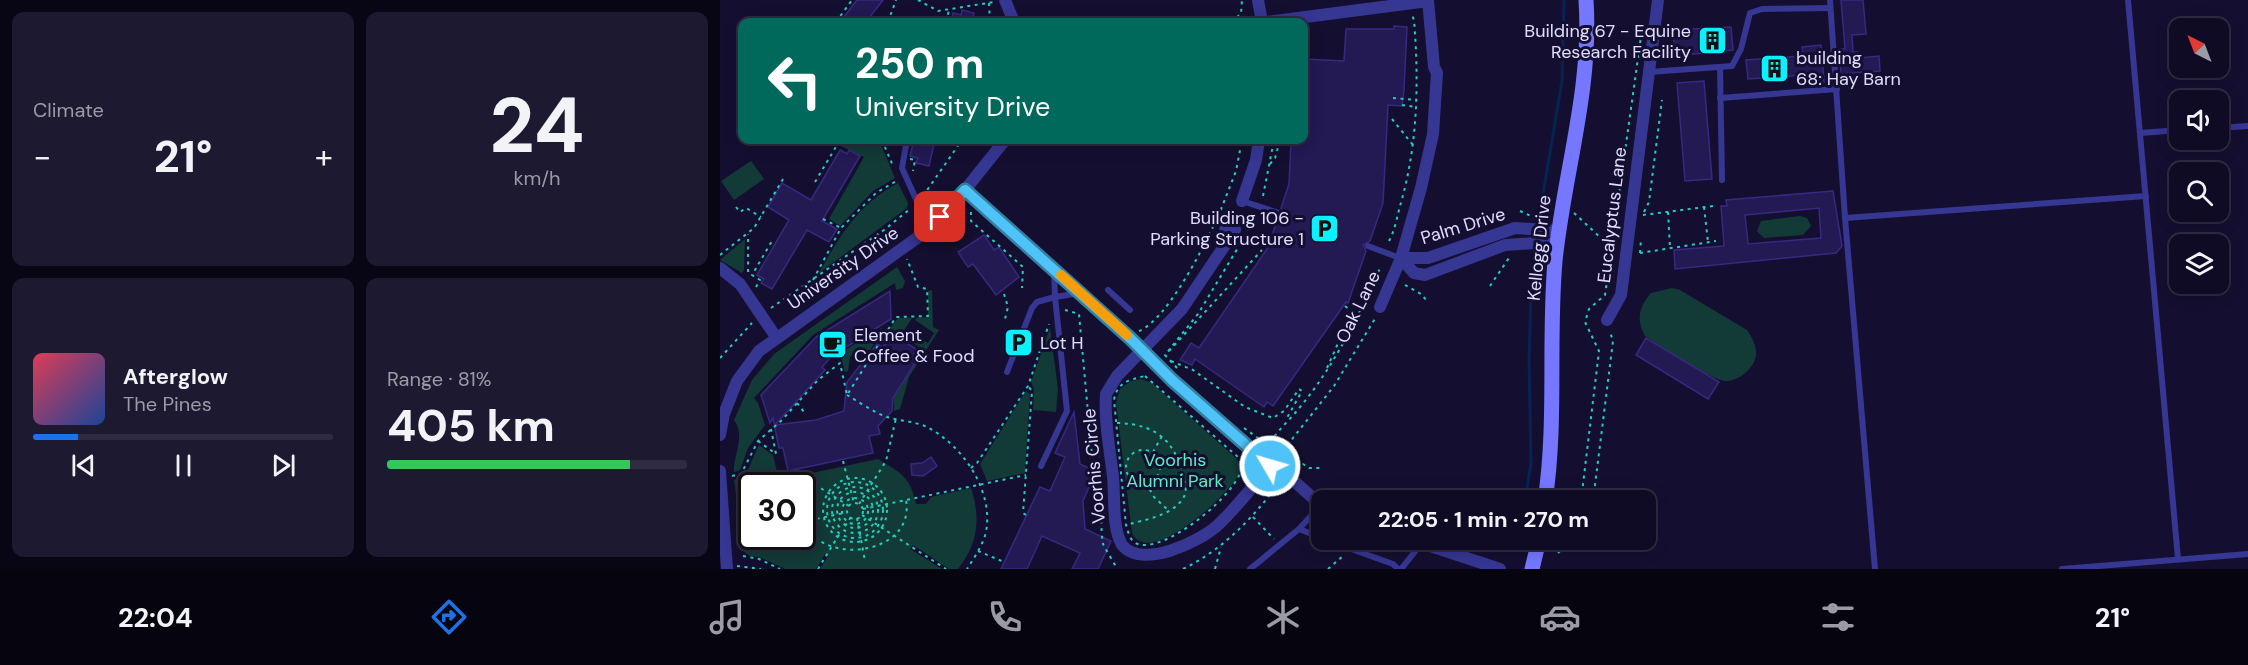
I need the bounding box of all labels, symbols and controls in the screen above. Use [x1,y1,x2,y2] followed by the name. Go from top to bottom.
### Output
[2169,18,2229,78] north arrow
[2169,18,2229,294] map controls
[1524,19,1691,64] place label: Building 67 - Equine Research Facility
[1696,25,1728,57] building icon: Building 67 - Equine Research Facility
[855,36,984,91] text: 250 m
[756,42,834,120] icon: left
[1796,46,1901,91] place label: building 68: Hay Barn
[1759,52,1791,84] building icon: building 68: Hay Barn
[489,75,585,176] text: 24
[855,89,1050,124] text: University Drive
[2169,90,2229,150] button: sound
[33,97,104,123] text: Climate
[154,127,212,186] text: 21°
[33,135,51,178] text: −
[315,135,333,178] text: +
[1592,146,1632,284] street label: Eucalyptus Lane
[2169,162,2229,222] button: search
[513,165,561,191] text: km/h
[914,191,965,242] pin
[1522,194,1556,302] street label: Kellogg Drive
[923,200,956,233] icon: arrive
[1418,202,1508,250] street label: Palm Drive
[1150,206,1304,251] place label: Building 106 - Parking Structure 1
[1309,212,1341,244] parking icon: Building 106 - Parking Structure 1
[783,221,903,315] street label: University Drive
[2169,234,2229,294] button: layers
[1330,267,1386,347] street label: Oak Lane
[854,323,975,368] place label: Element Coffee & Food
[1003,327,1035,359] parking icon: Lot H
[817,329,849,361] cafe icon: Element Coffee & Food
[1040,331,1084,355] place label: Lot H
[123,362,228,391] text: Afterglow
[387,366,491,392] text: Range · 81%
[123,391,212,417] text: The Pines
[387,396,555,455] text: 405 km
[1077,407,1111,525] street label: Voorhis Circle
[1238,434,1302,498] position arrow
[1126,448,1224,493] park label: Voorhis Alumni Park
[67,449,100,482] icon: previous
[167,449,200,482] icon: pause
[267,449,300,482] icon: next
[738,472,816,550] speed limit sign: 30
[1378,505,1589,534] text: 22:05 · 1 min · 270 m
[428,596,470,638] icon: directions
[706,596,748,638] icon: music
[984,596,1026,638] icon: phone
[1262,596,1304,638] icon: climate
[1539,596,1581,638] icon: car
[1817,596,1859,638] icon: filters
[118,600,192,635] text: 22:04
[2095,600,2130,635] text: 21°

